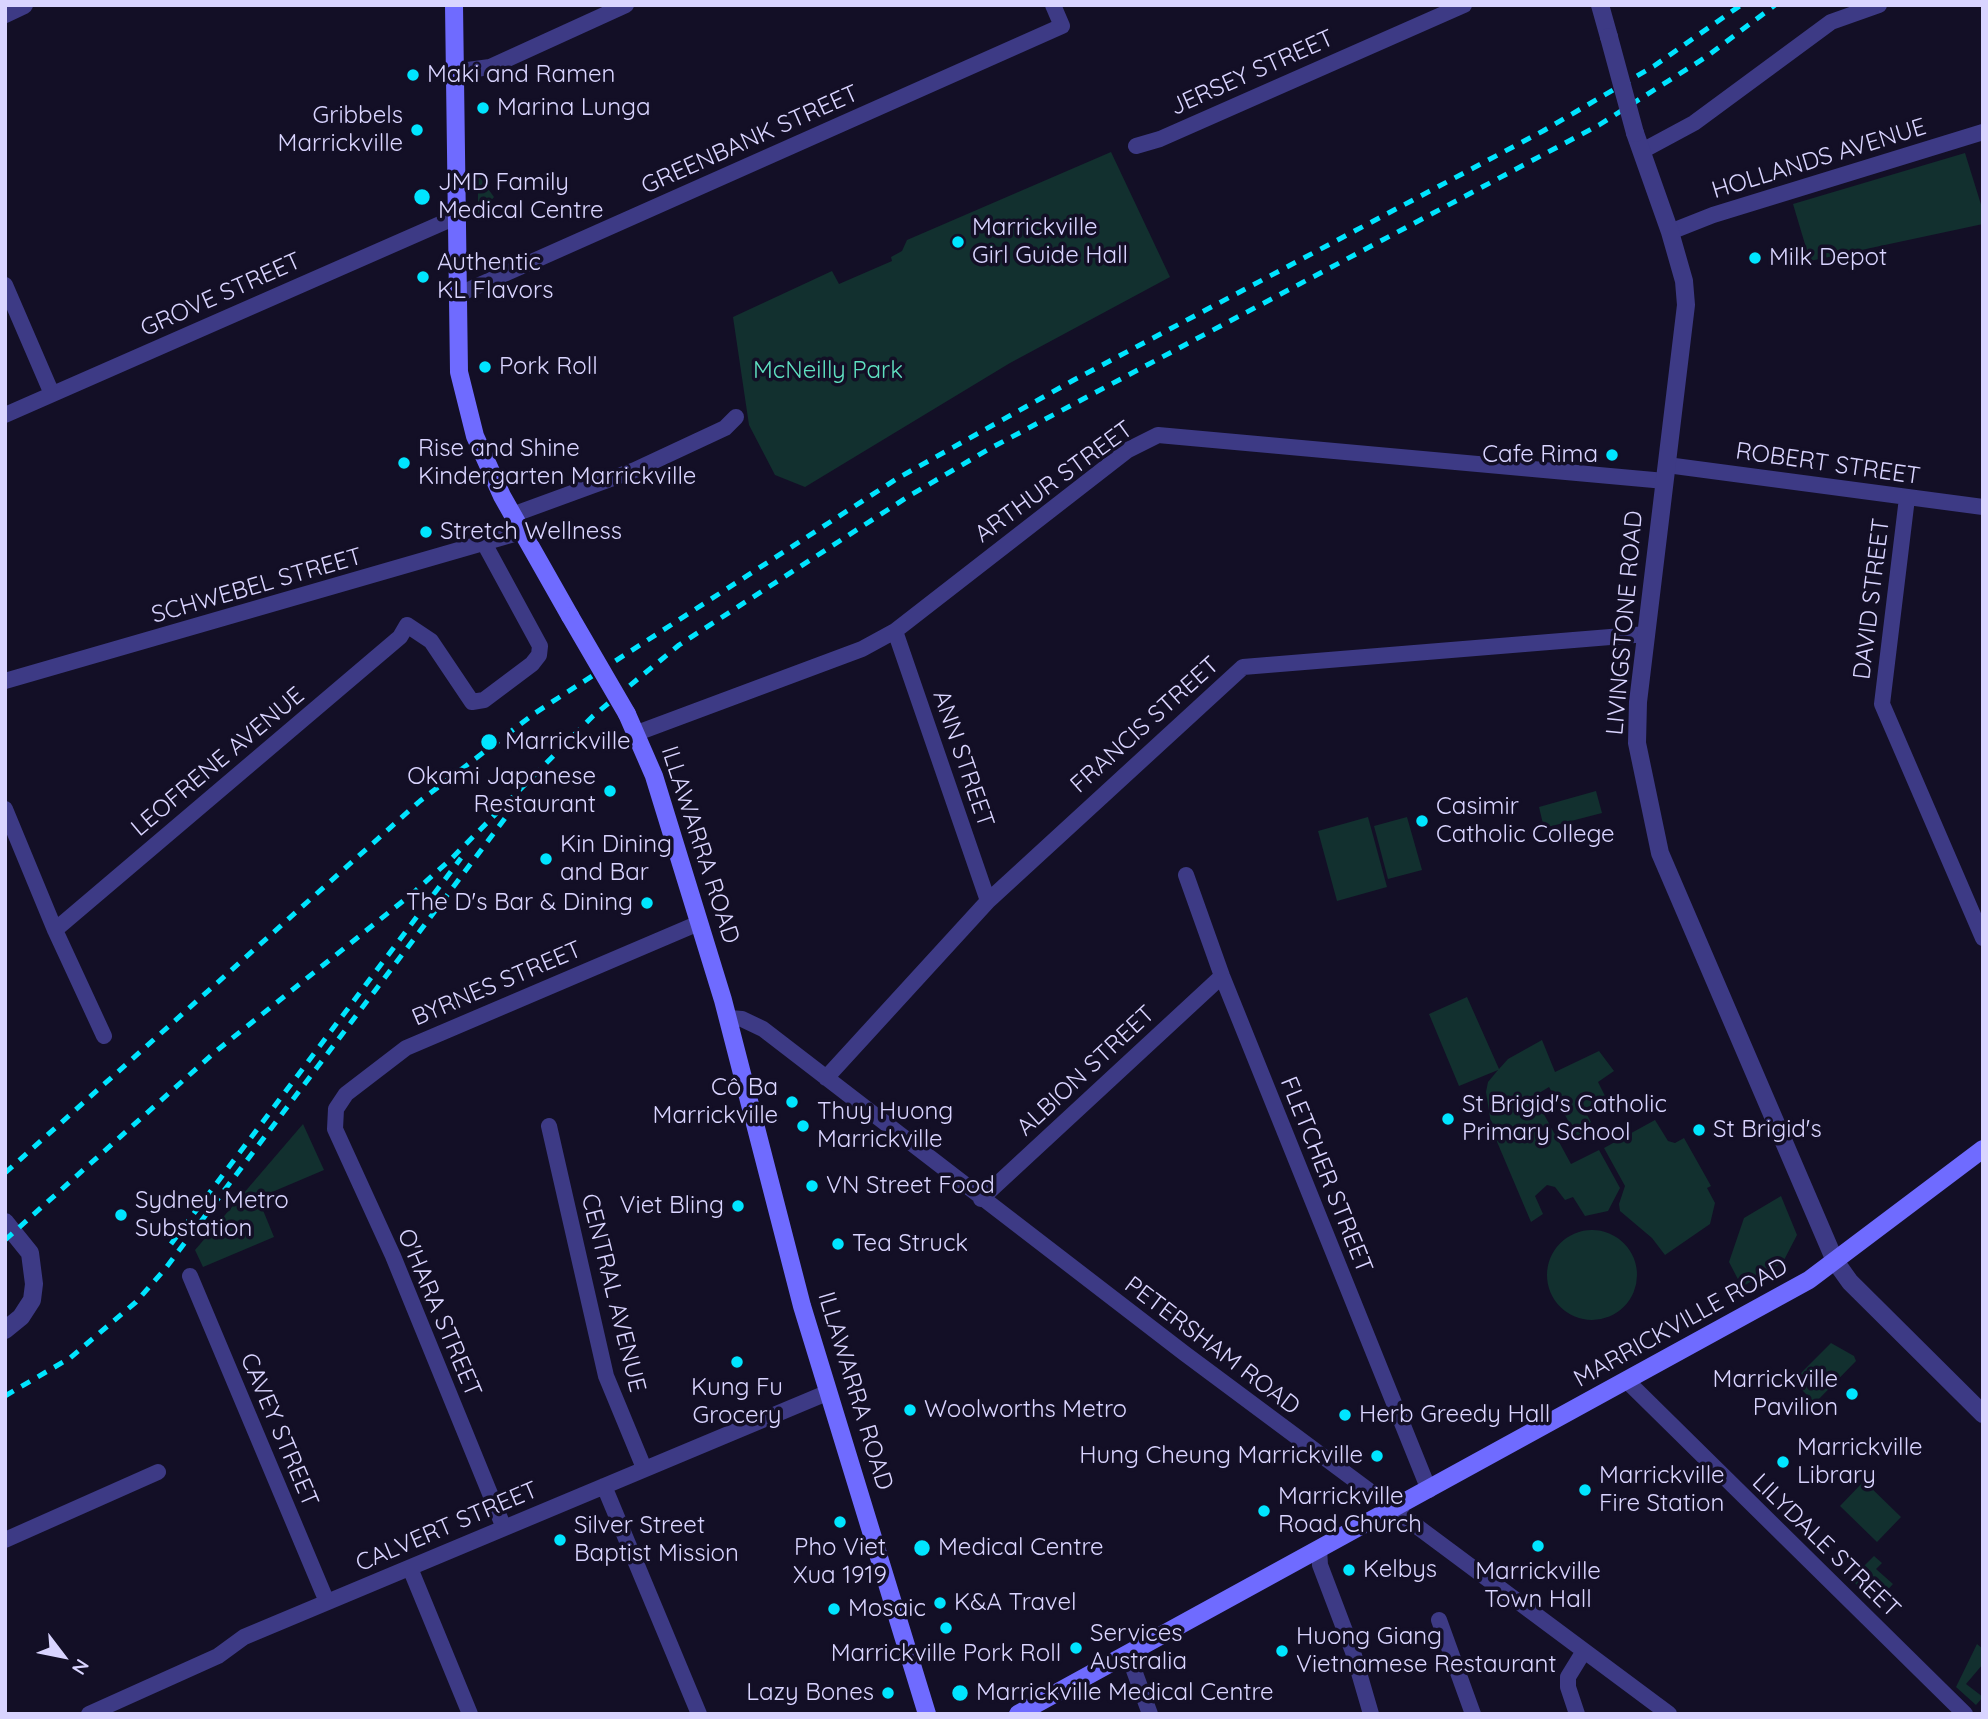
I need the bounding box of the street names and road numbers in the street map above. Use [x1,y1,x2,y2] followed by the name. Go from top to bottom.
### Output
[1166,24,1338,122] street label: JERSEY STREET
[637,79,863,201] street label: GREENBANK STREET
[1708,113,1930,205] street label: HOLLANDS AVENUE
[136,247,306,343] street label: GROVE STREET
[969,415,1139,549] street label: ARTHUR STREET
[1734,437,1922,491] street label: ROBERT STREET
[1601,510,1649,736] street label: LIVINGSTONE ROAD
[1848,517,1896,681] street label: DAVID STREET
[148,542,366,630] street label: SCHWEBEL STREET
[1065,651,1225,799] street label: FRANCIS STREET
[126,681,310,843] street label: LEOFRENE AVENUE
[926,687,1000,831] street label: ANN STREET
[654,743,746,947] street label: ILLAWARRA ROAD
[408,935,586,1033] street label: BYRNES STREET
[1011,1000,1161,1142] street label: ALBION STREET
[1273,1073,1379,1277] street label: FLETCHER STREET
[574,1191,652,1395] street label: CENTRAL AVENUE
[391,1225,487,1401] street label: O'HARA STREET
[1569,1252,1793,1394] street label: MARRICKVILLE ROAD
[1119,1271,1305,1421] street label: PETERSHAM ROAD
[811,1288,899,1494] street label: ILLAWARRA ROAD
[234,1349,324,1511] street label: CAVEY STREET
[1746,1468,1906,1624] street label: LILYDALE STREET
[352,1476,542,1578] street label: CALVERT STREET

